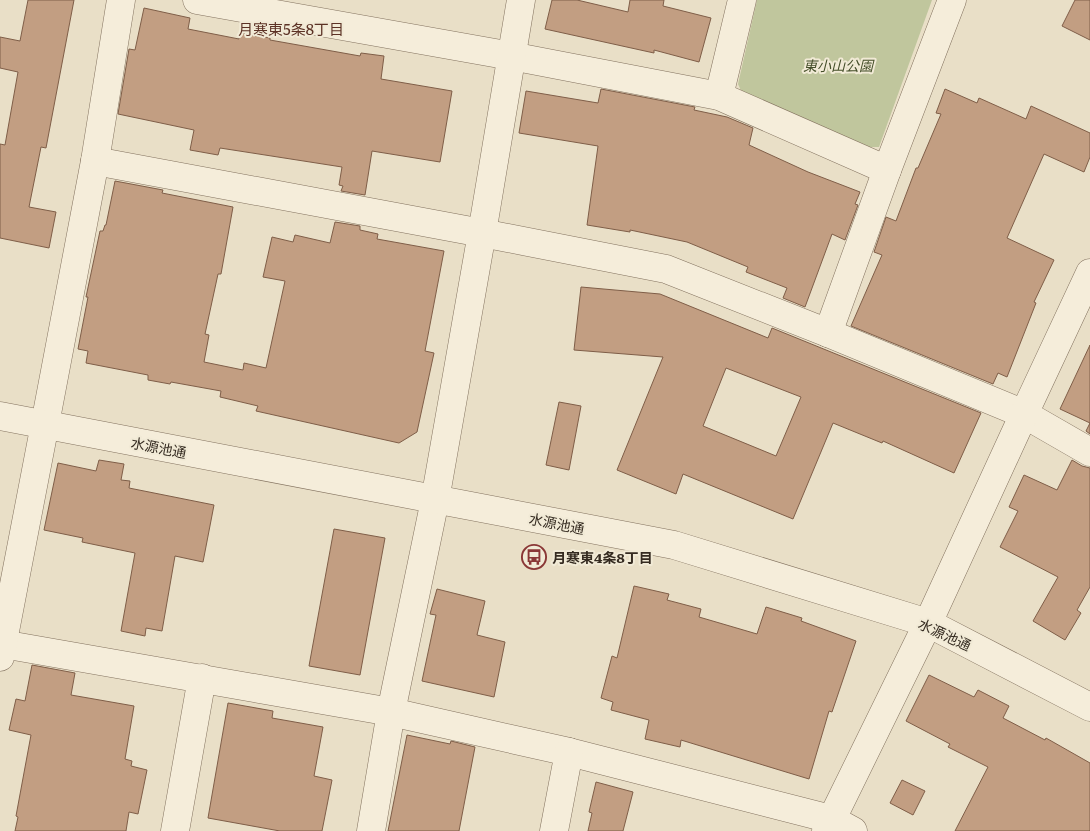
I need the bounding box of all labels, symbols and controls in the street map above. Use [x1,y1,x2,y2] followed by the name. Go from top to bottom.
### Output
[238,17,344,40] district label: 月寒東5条8丁目
[803,55,875,75] park label: 東小山公園
[130,432,188,462] street label: 水源池通
[528,508,586,538] street label: 水源池通
[521,544,547,570] bus stop icon: 月寒東4条8丁目
[552,547,653,567] place label: 月寒東4条8丁目
[915,613,975,655] street label: 水源池通

